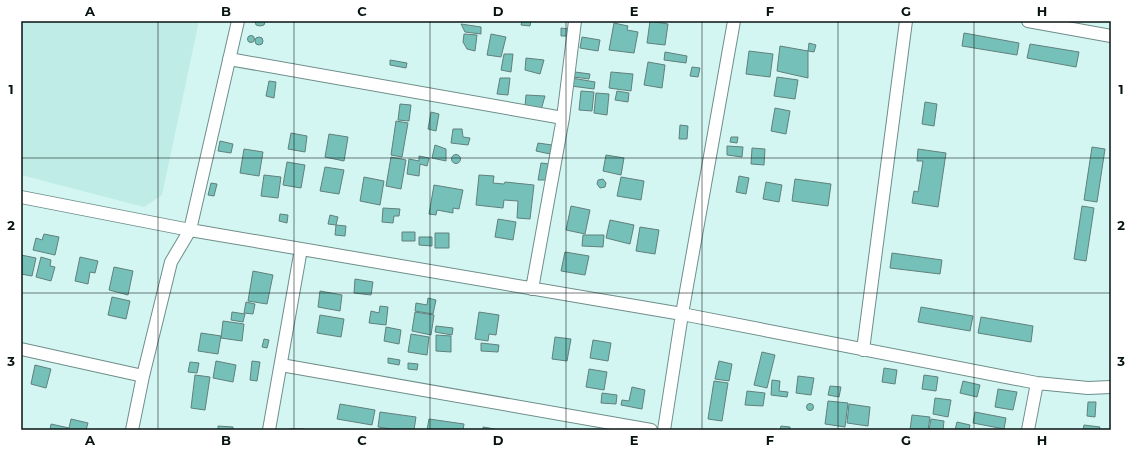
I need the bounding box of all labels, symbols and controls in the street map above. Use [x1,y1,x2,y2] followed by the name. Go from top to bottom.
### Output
[84,3,96,19] text: A
[221,3,231,19] text: B
[357,3,367,19] text: C
[493,3,504,19] text: D
[630,3,639,19] text: E
[766,3,774,19] text: F
[901,3,911,19] text: G
[1037,3,1047,19] text: H
[8,81,14,97] text: 1
[1118,81,1124,97] text: 1
[7,217,15,233] text: 2
[1117,217,1125,233] text: 2
[6,353,15,369] text: 3
[1116,353,1125,369] text: 3
[84,432,96,448] text: A
[221,432,231,448] text: B
[357,432,367,448] text: C
[493,432,504,448] text: D
[630,432,639,448] text: E
[766,432,774,448] text: F
[901,432,911,448] text: G
[1037,432,1047,448] text: H

